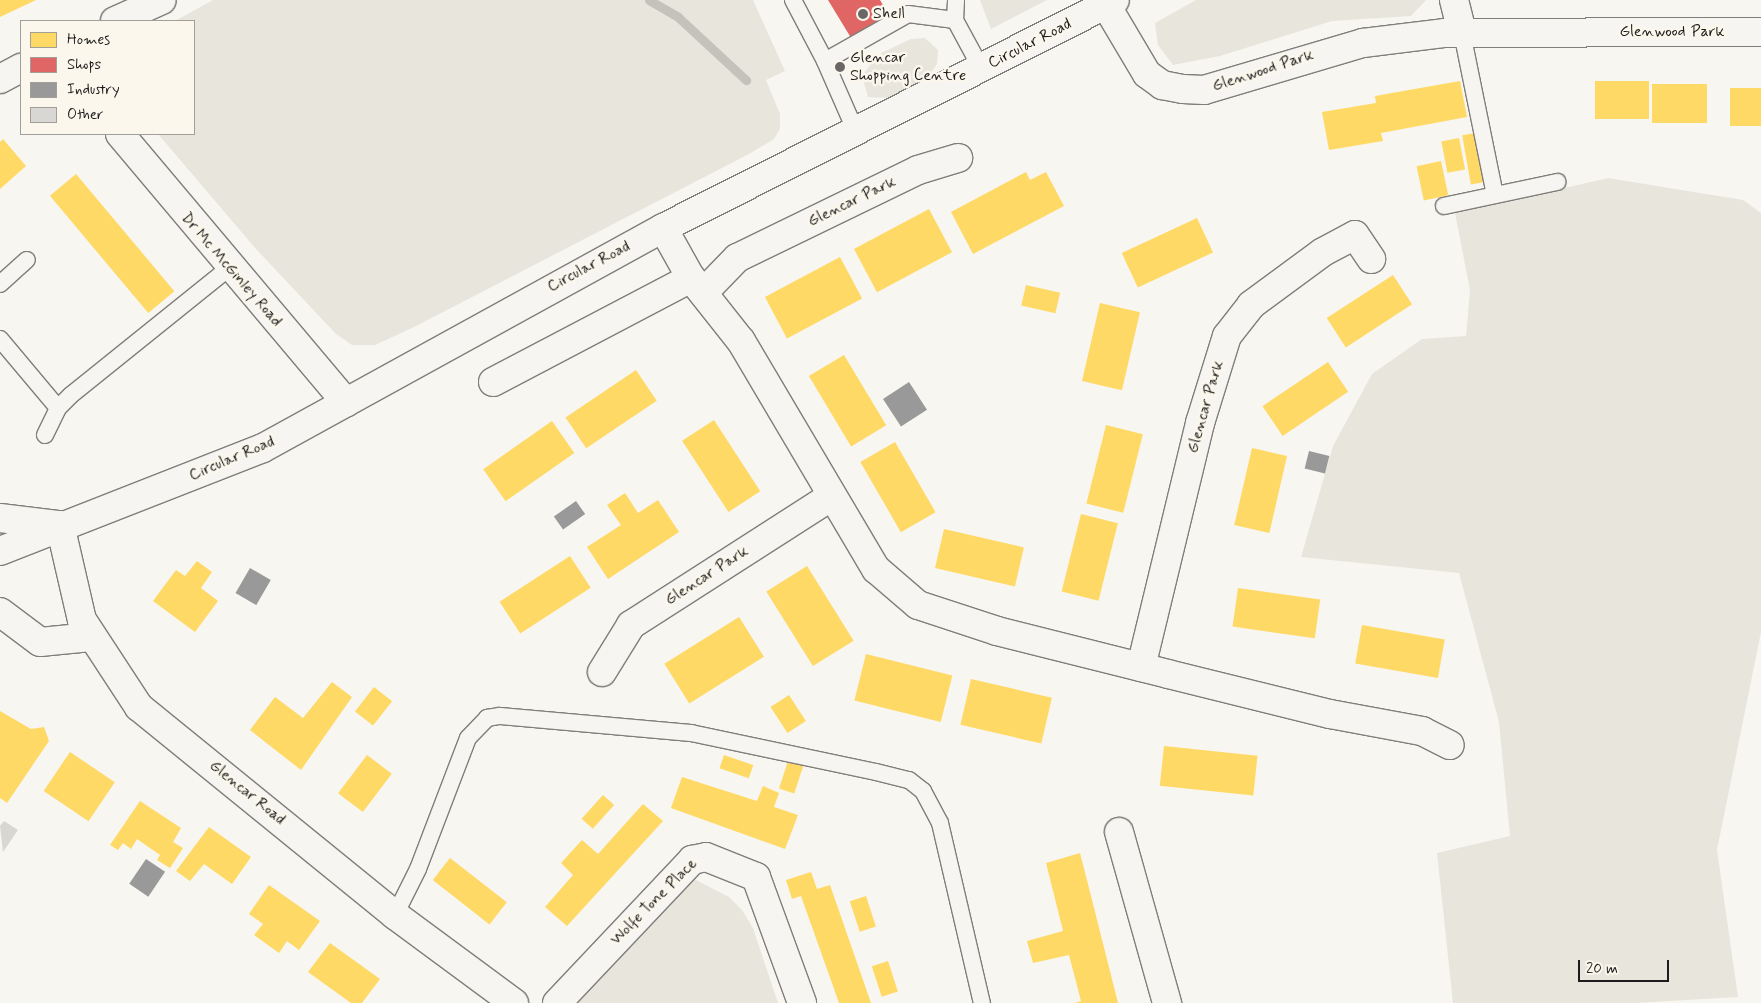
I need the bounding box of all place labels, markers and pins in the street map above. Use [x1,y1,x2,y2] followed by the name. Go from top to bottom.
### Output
[873,4,905,24] place label: Shell
[857,8,869,20] marker: Shell
[850,48,963,86] place label: Glencar Shopping Centre
[834,61,846,73] marker: Glencar Shopping Centre

